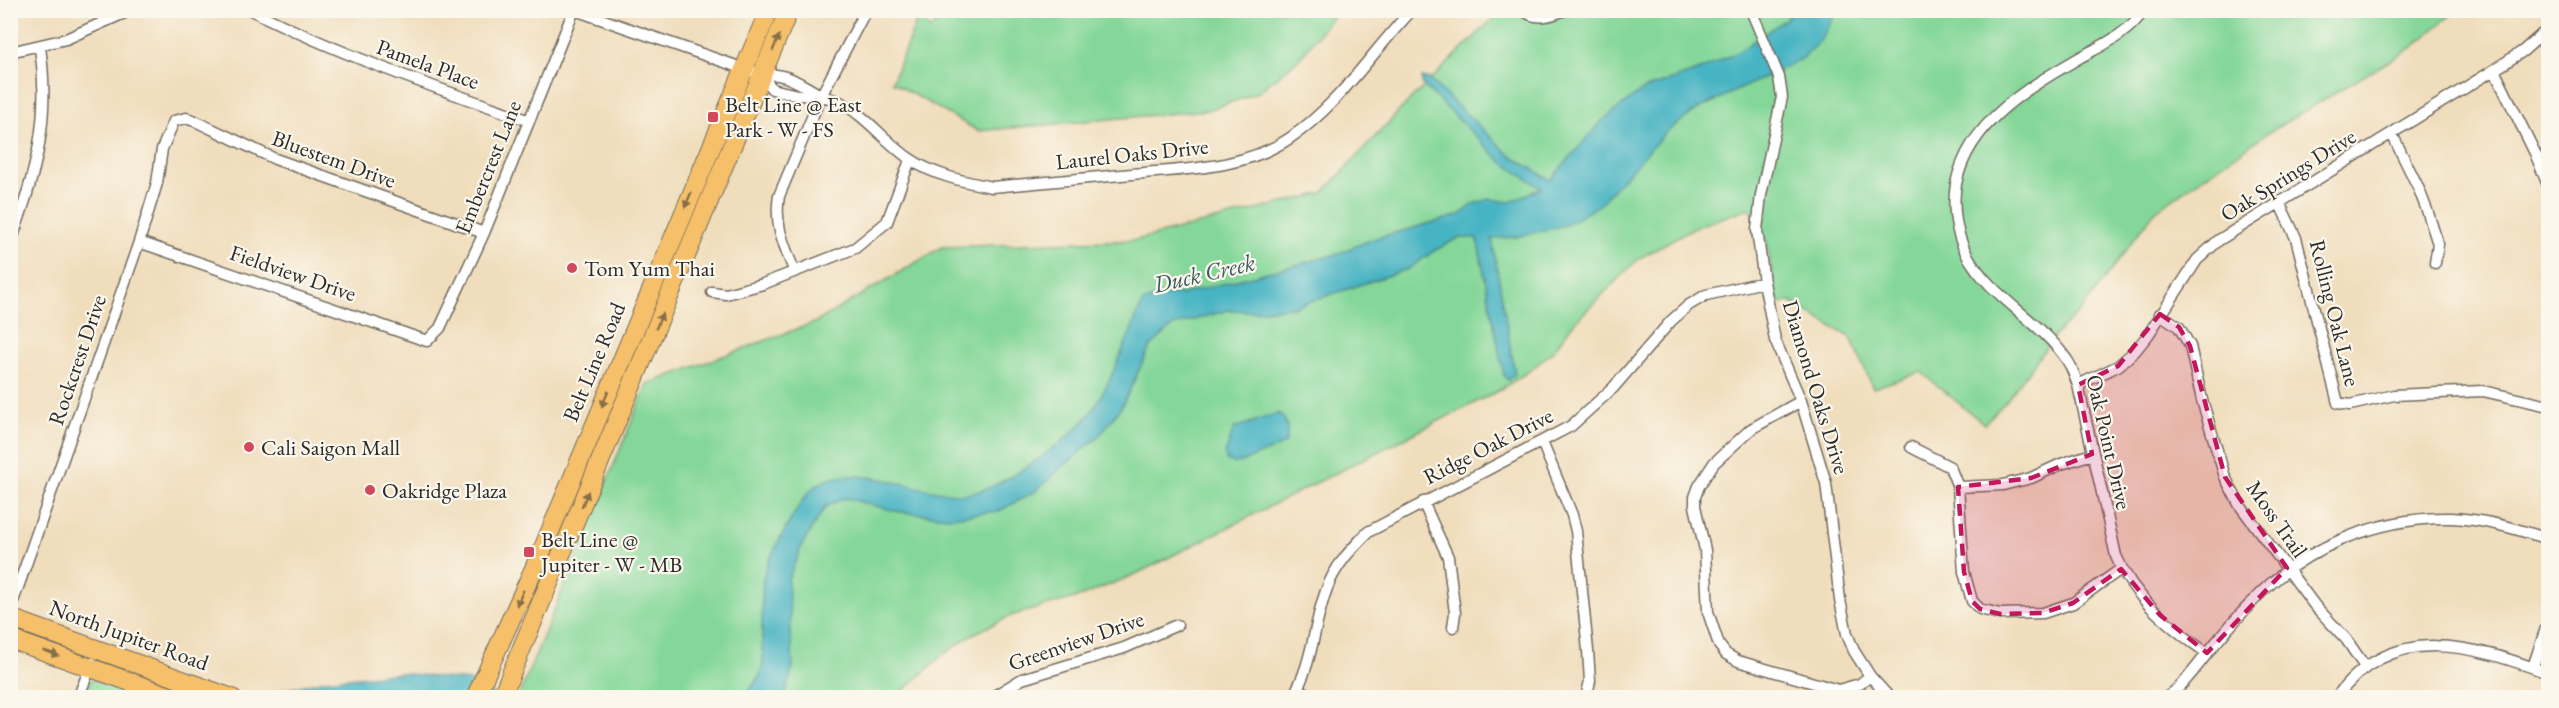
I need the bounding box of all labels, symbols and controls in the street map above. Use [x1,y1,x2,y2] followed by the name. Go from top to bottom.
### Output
[373,32,484,96] street label: Pamela Place
[771,34,780,51] one-way arrow
[725,90,862,144] place label: Belt Line @ East Park - W - FS
[448,96,528,238] street label: Embercrest Lane
[706,110,720,124] marker: Belt Line @ East Park - W - FS
[2215,122,2361,228] street label: Oak Springs Drive
[268,123,400,195] street label: Bluestem Drive
[1054,132,1210,176] street label: Laurel Oaks Drive
[683,191,693,209] one-way arrow
[2303,237,2367,390] street label: Rolling Oak Lane
[226,238,360,308] street label: Fieldview Drive
[1149,246,1258,300] water label: Duck Creek
[584,254,715,283] place label: Tom Yum Thai
[565,261,579,275] marker: Tom Yum Thai
[41,291,113,429] street label: Rockcrest Drive
[556,297,632,426] street label: Belt Line Road
[1776,297,1856,478] street label: Diamond Oaks Drive
[655,312,664,330] one-way arrow
[2079,372,2139,513] street label: Oak Point Drive
[600,390,609,408] one-way arrow
[1418,401,1558,491] street label: Ridge Oak Drive
[261,433,400,462] place label: Cali Saigon Mall
[242,440,256,454] marker: Cali Saigon Mall
[2240,475,2314,563] street label: Moss Trail
[382,476,507,505] place label: Oakridge Plaza
[363,483,377,497] marker: Oakridge Plaza
[581,490,590,508] one-way arrow
[539,525,682,579] place label: Belt Line @ Jupiter - W - MB
[522,545,536,559] marker: Belt Line @ Jupiter - W - MB
[516,589,525,606] one-way arrow
[45,593,213,678] street label: North Jupiter Road
[1004,604,1148,678] street label: Greenview Drive
[42,648,60,658] one-way arrow

